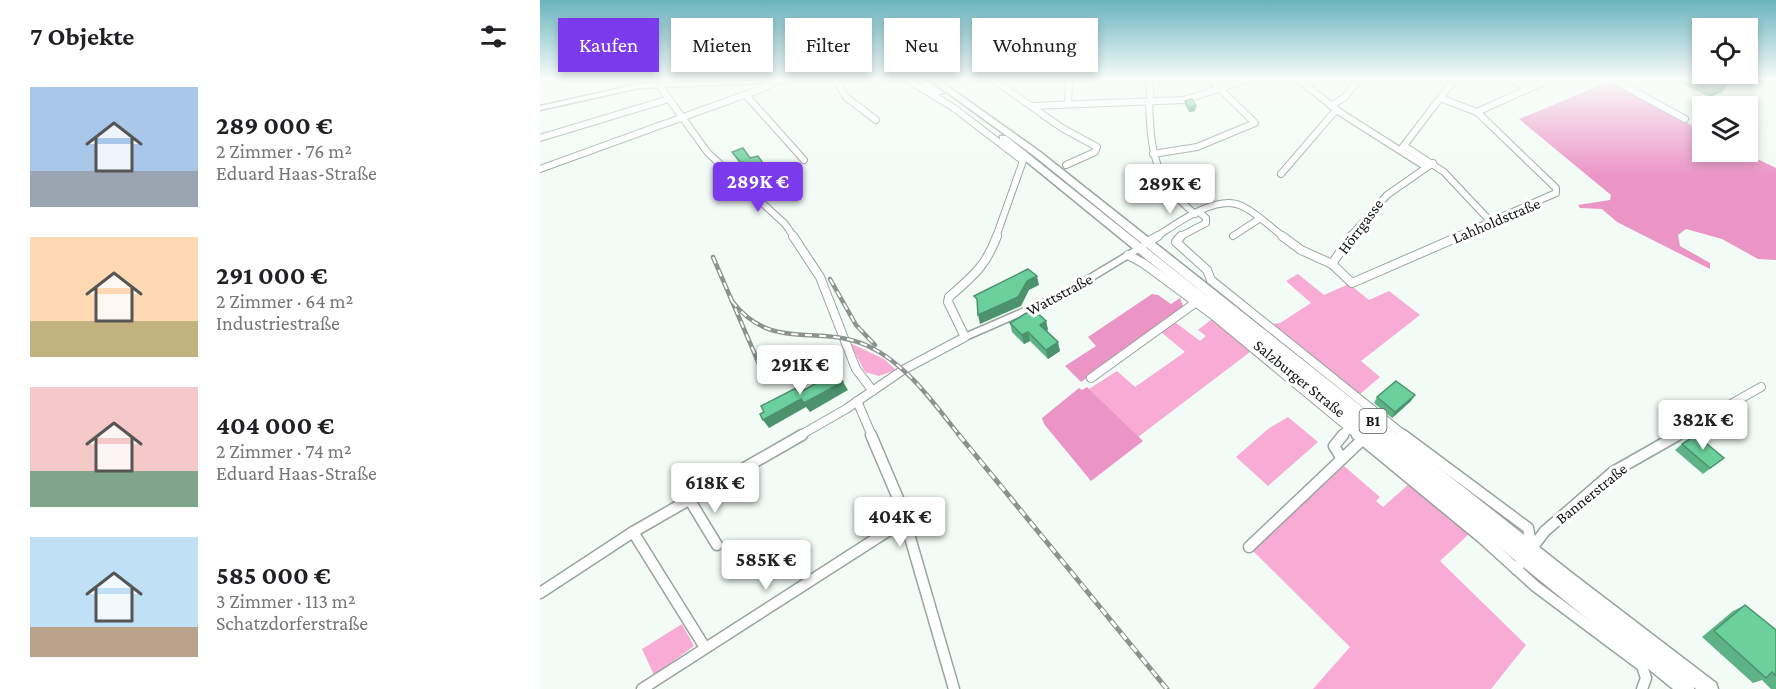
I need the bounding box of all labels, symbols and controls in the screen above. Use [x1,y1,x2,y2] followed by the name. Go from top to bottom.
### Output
[558,18,659,72] chip: Kaufen
[671,18,773,72] chip: Mieten
[785,18,872,72] chip: Filter
[884,18,960,72] chip: Neu
[972,18,1098,72] chip: Wohnung
[1692,18,1758,162] map controls
[1692,18,1758,84] button: locate
[477,20,510,53] icon: filters
[30,22,134,51] text: 7 Objekte
[1692,96,1758,162] button: layers
[78,111,150,183] icon: home
[216,111,333,140] text: 289 000 €
[216,140,352,162] text: 2 Zimmer · 76 m²
[216,162,377,184] text: Eduard Haas-Straße
[709,162,807,213] pin: 289K €
[1121,164,1219,215] pin: 289K €
[727,170,789,192] text: 289K €
[1139,172,1201,194] text: 289K €
[1450,194,1543,247] street label: Lahholdstraße
[1334,196,1387,258] street label: Hörrgasse
[78,261,150,333] icon: home
[216,261,328,290] text: 291 000 €
[1023,270,1095,319] street label: Wattstraße
[216,290,353,312] text: 2 Zimmer · 64 m²
[216,312,340,334] text: Industriestraße
[1250,336,1349,421] street label: Salzburger Straße
[751,345,849,396] pin: 291K €
[771,353,829,375] text: 291K €
[1654,400,1752,451] pin: 382K €
[1672,408,1734,430] text: 382K €
[1360,409,1386,433] road number: B1
[78,411,150,483] icon: home
[216,411,334,440] text: 404 000 €
[216,440,352,462] text: 2 Zimmer · 74 m²
[1552,460,1630,527] street label: Bannerstraße
[216,462,377,484] text: Eduard Haas-Straße
[666,463,764,514] pin: 618K €
[685,471,745,493] text: 618K €
[851,497,949,548] pin: 404K €
[868,505,932,527] text: 404K €
[717,540,815,591] pin: 585K €
[736,548,796,570] text: 585K €
[78,561,150,633] icon: home
[216,561,331,590] text: 585 000 €
[216,590,356,612] text: 3 Zimmer · 113 m²
[216,612,368,634] text: Schatzdorferstraße

